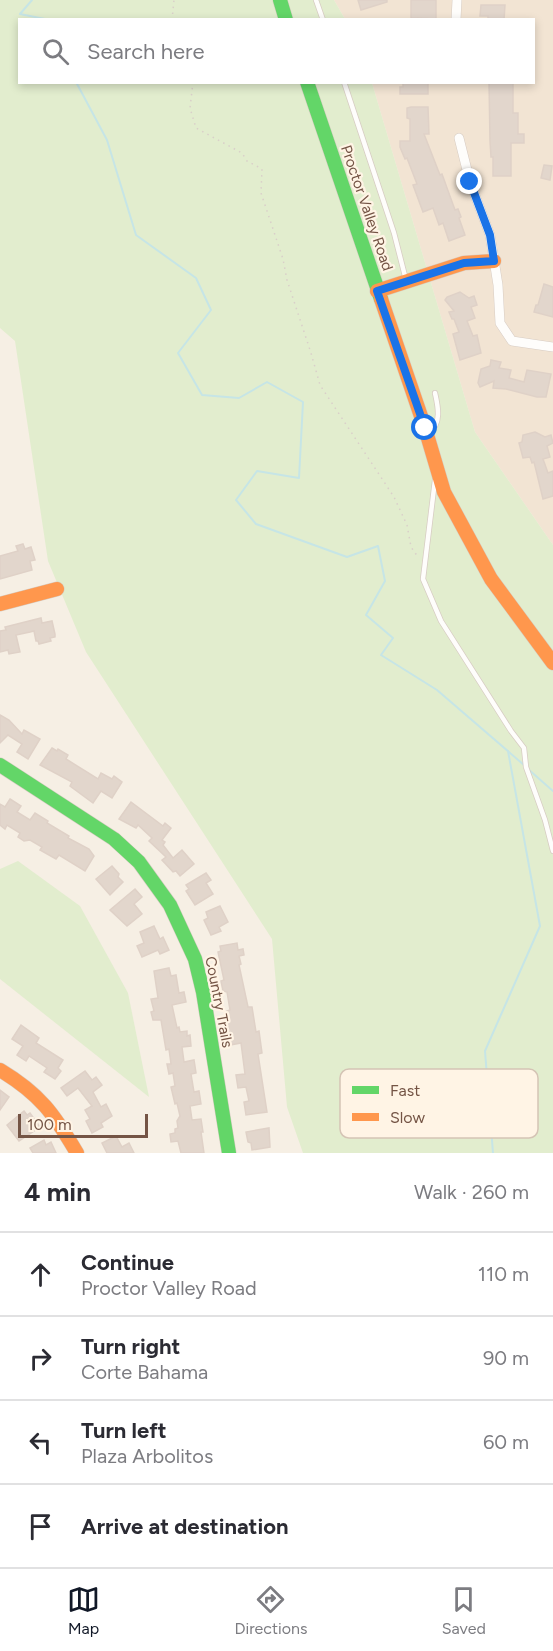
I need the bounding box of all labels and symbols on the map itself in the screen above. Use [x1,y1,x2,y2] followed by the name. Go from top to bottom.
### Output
[337,143,397,273] street label: Proctor Valley Road
[456,168,482,194] route end
[411,414,437,440] route start
[201,955,237,1049] street label: Country Trails
[340,1069,538,1138] legend
[390,1081,420,1100] text: Fast
[390,1108,425,1127] text: Slow
[18,1111,148,1138] scale bar

